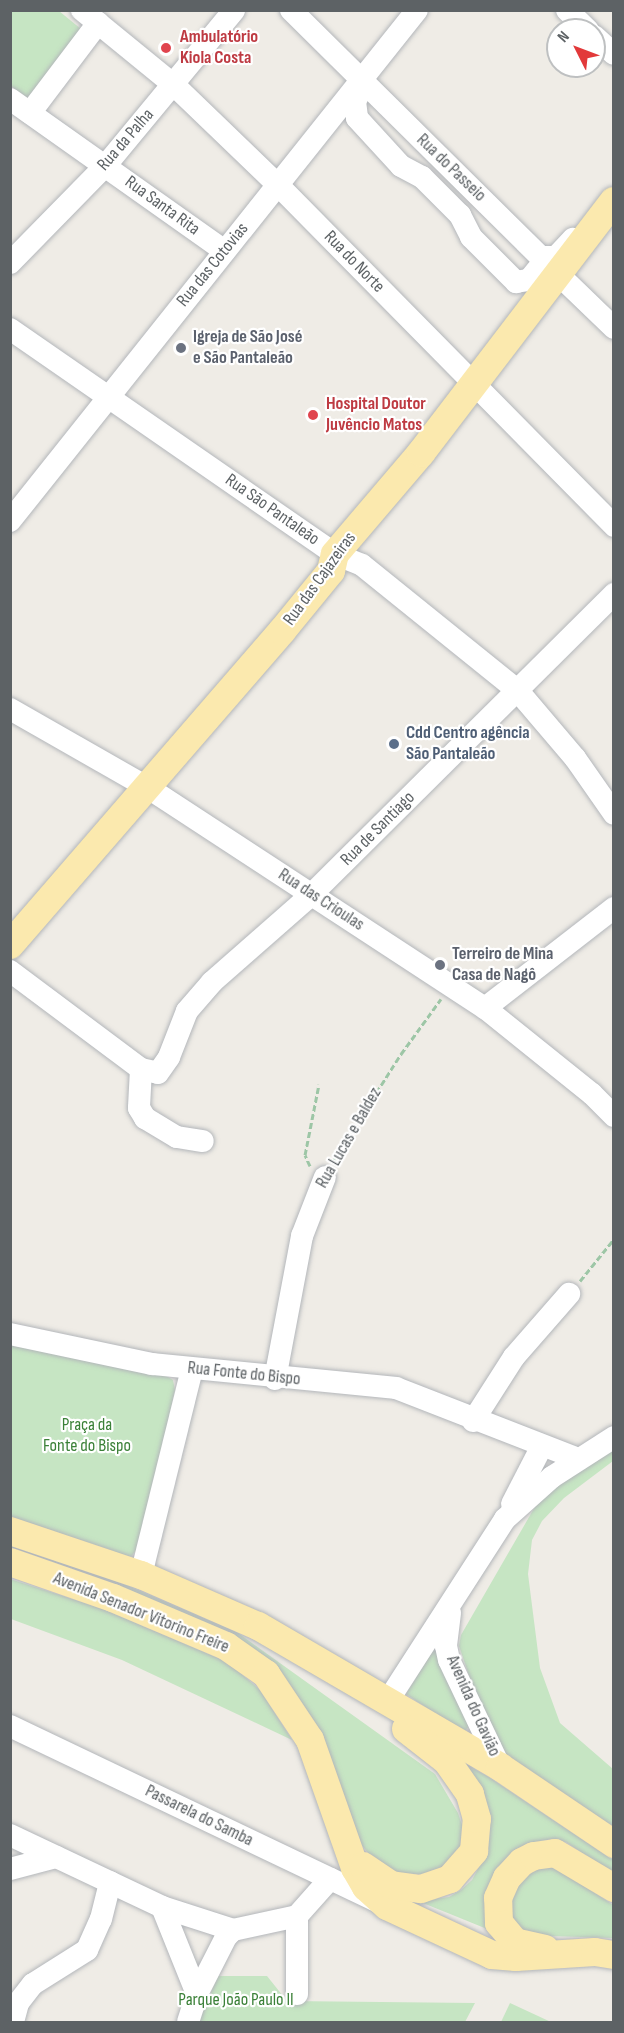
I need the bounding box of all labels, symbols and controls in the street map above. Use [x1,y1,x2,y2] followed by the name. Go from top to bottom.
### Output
[546,18,606,78] north arrow
[180,27,258,70] place label: Ambulatório Kiola Costa
[554,27,574,46] text: N
[157,39,175,57] marker: Ambulatório Kiola Costa
[93,105,159,175] street label: Rua da Palha
[412,129,490,207] street label: Rua do Passeio
[120,172,204,240] street label: Rua Santa Rita
[173,219,253,311] street label: Rua das Cotovias
[319,226,389,298] street label: Rua do Norte
[193,327,302,370] place label: Igreja de São José e São Pantaleão
[174,341,188,355] marker: Igreja de São José e São Pantaleão
[326,394,426,436] place label: Hospital Doutor Juvêncio Matos
[304,406,322,424] marker: Hospital Doutor Juvêncio Matos
[221,470,323,550] street label: Rua São Pantaleão
[279,528,361,630] street label: Rua das Cajazeiras
[406,723,530,766] place label: Cdd Centro agência São Pantaleão
[387,737,401,751] marker: Cdd Centro agência São Pantaleão
[336,787,420,871] street label: Rua de Santiago
[274,864,368,936] street label: Rua das Crioulas
[452,944,553,986] place label: Terreiro de Mina Casa de Nagô
[433,958,447,972] marker: Terreiro de Mina Casa de Nagô
[311,1084,387,1192] street label: Rua Lucas e Baldez
[186,1357,302,1391] street label: Rua Fonte do Bispo
[43,1415,131,1458] park label: Praça da Fonte do Bispo
[50,1568,232,1658] street label: Avenida Senador Vitorino Freire
[441,1652,505,1760] street label: Avenida do Gavião
[141,1781,257,1851] street label: Passarela do Samba
[178,1989,294,2011] park label: Parque João Paulo II

